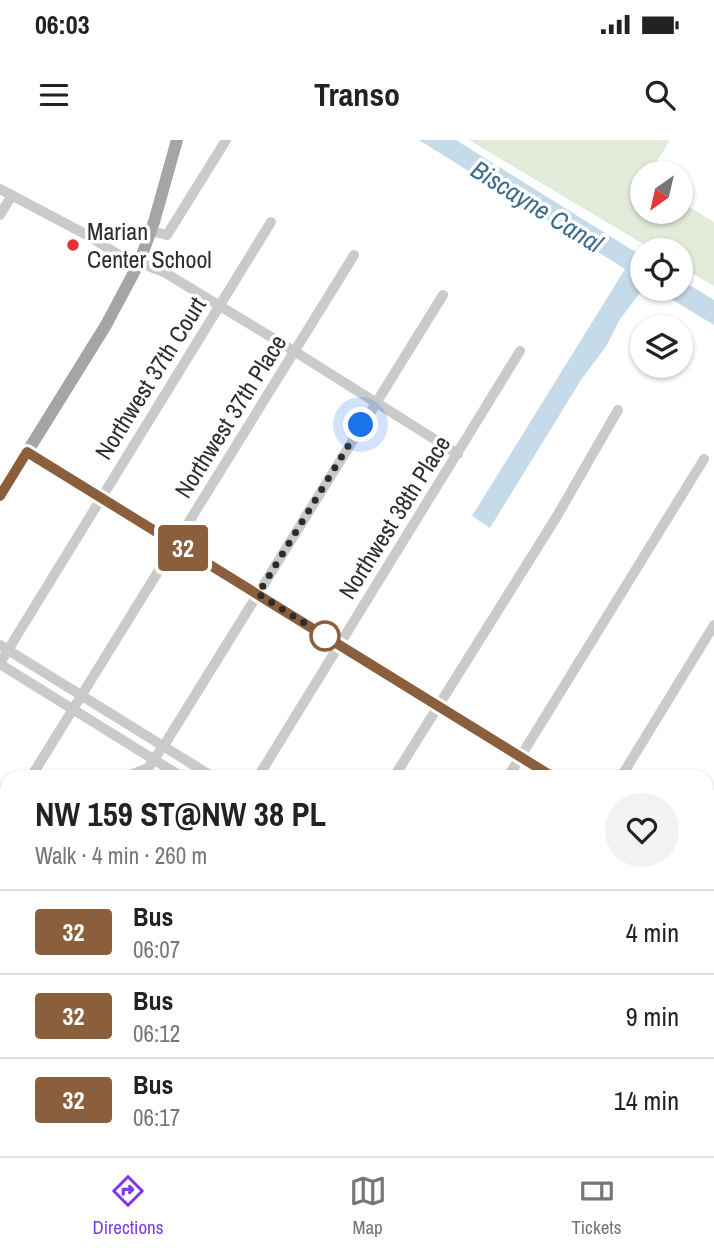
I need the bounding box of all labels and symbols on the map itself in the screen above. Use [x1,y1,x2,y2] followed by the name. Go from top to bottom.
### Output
[464,152,611,261] water label: Biscayne Canal
[630,161,693,224] north arrow
[87,215,212,275] place label: Marian Center School
[65,237,81,253] marker: Marian Center School
[87,290,213,465] street label: Northwest 37th Court
[167,328,293,504] street label: Northwest 37th Place
[343,407,378,442] your location
[331,429,457,605] street label: Northwest 38th Place
[152,525,214,571] line badge: 32
[310,621,340,651] unlabelled marker

